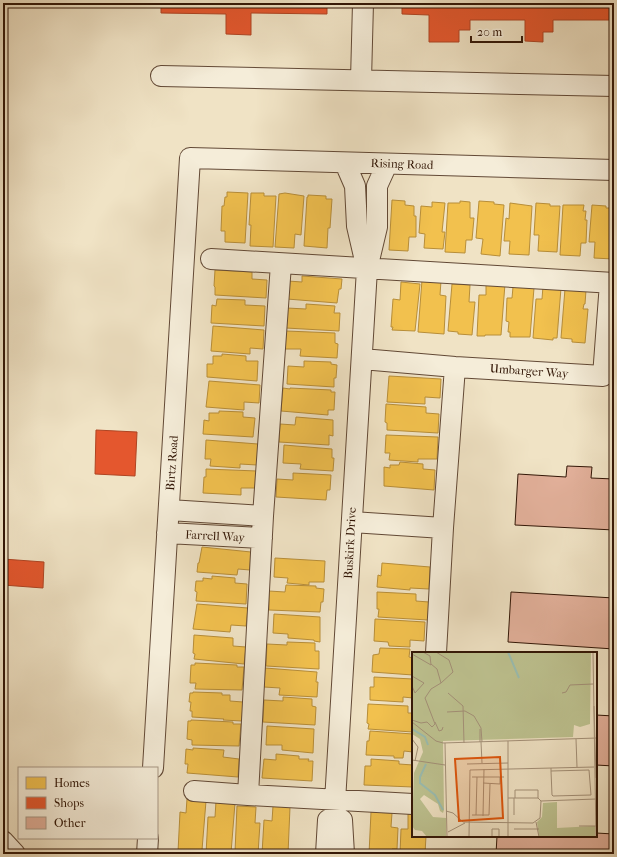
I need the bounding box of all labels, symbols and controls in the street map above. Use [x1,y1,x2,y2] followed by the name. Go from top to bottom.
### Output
[471,18,522,44] scale bar
[477,25,502,39] text: 20 m
[370,156,434,172] street label: Rising Road
[489,361,569,381] street label: Umbarger Way
[163,434,181,491] street label: Birtz Road
[341,507,359,579] street label: Buskirk Drive
[185,527,246,545] street label: Farrell Way
[412,652,597,837] inset map
[18,767,158,839] legend
[54,776,90,790] text: Homes
[54,796,84,810] text: Shops
[54,816,86,830] text: Other

